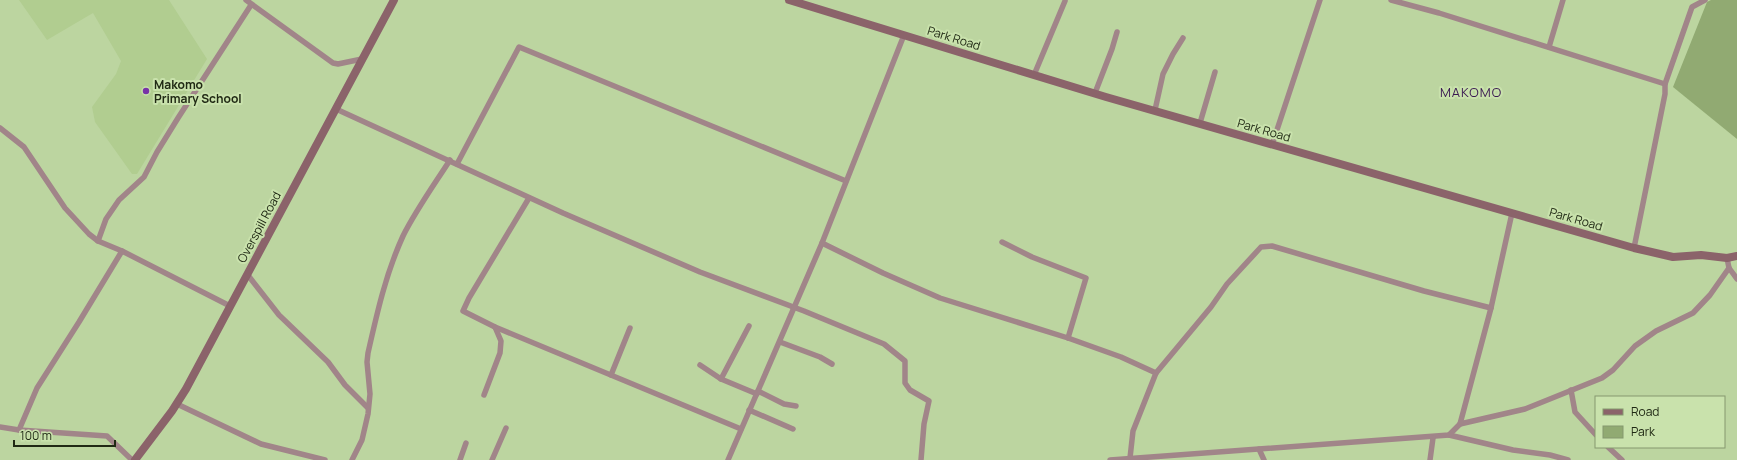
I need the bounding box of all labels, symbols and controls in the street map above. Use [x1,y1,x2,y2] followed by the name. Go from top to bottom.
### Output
[925,22,983,54] street label: Park Road
[154,76,242,107] place label: Makomo Primary School
[1440,83,1502,101] district label: MAKOMO
[141,86,151,96] marker: Makomo Primary School
[1235,114,1293,146] street label: Park Road
[233,188,285,266] street label: Overspill Road
[1547,203,1605,235] street label: Park Road
[1595,396,1725,448] legend
[1631,403,1659,420] text: Road
[14,422,115,448] scale bar
[1631,423,1656,440] text: Park
[20,427,52,444] text: 100 m

